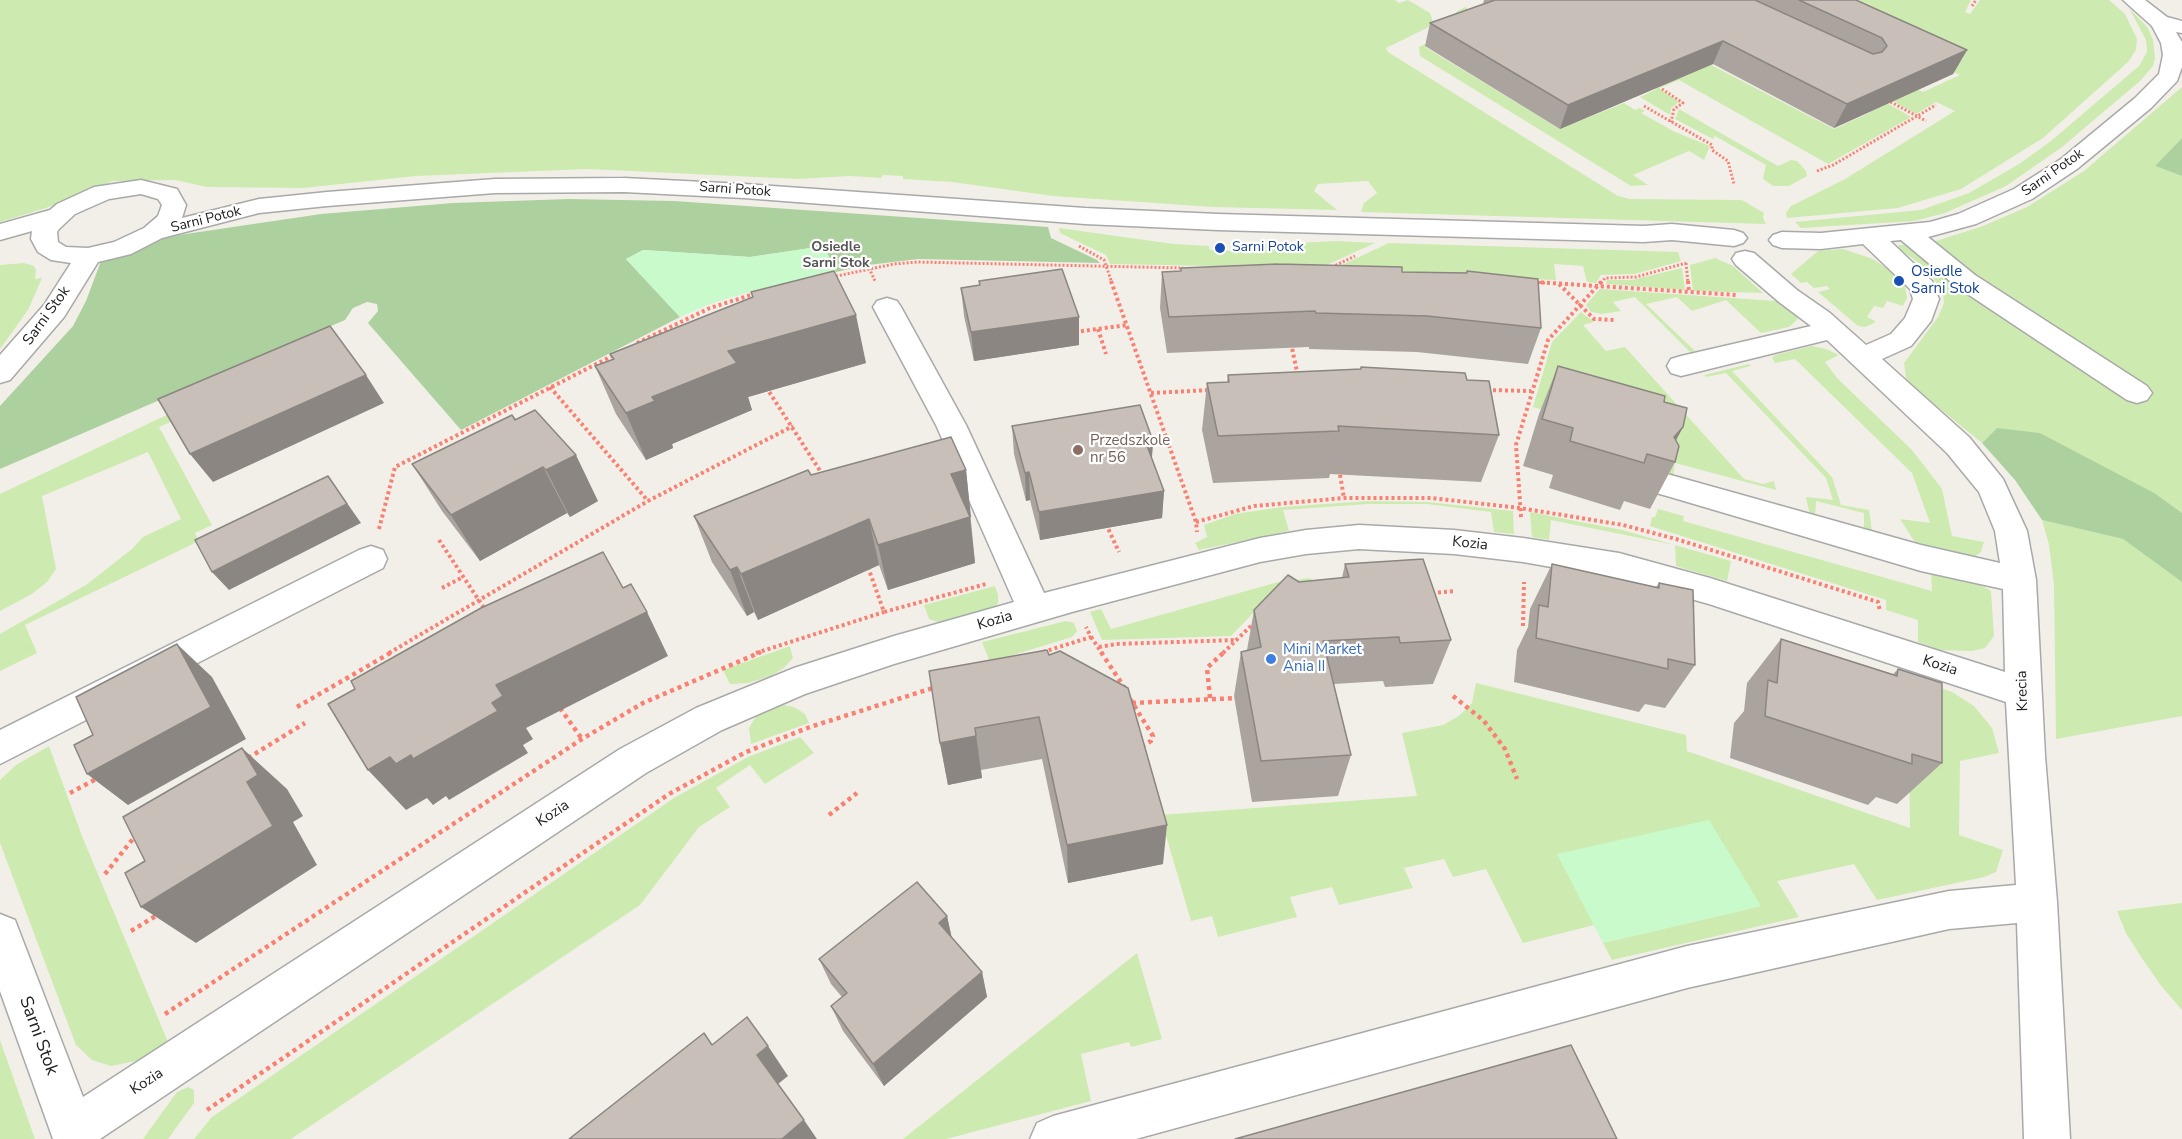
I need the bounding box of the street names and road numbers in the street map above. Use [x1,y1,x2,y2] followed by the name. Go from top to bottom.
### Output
[2019,146,2087,200] street label: Sarni Potok
[699,179,771,201] street label: Sarni Potok
[169,203,243,237] street label: Sarni Potok
[20,283,74,349] street label: Sarni Stok
[1451,533,1489,555] street label: Kozia
[975,607,1015,635] street label: Kozia
[1920,652,1960,680] street label: Kozia
[2013,670,2033,712] street label: Krecia
[533,797,573,831] street label: Kozia
[14,994,62,1078] street label: Sarni Stok
[127,1065,167,1099] street label: Kozia

